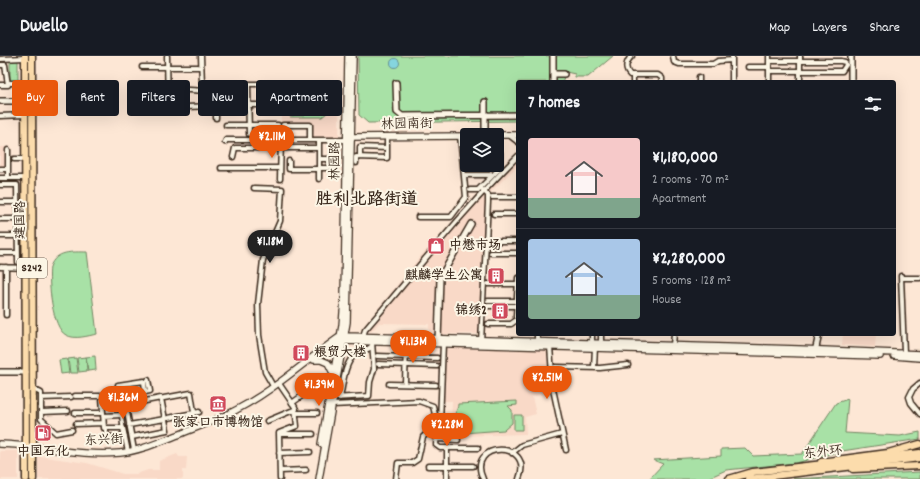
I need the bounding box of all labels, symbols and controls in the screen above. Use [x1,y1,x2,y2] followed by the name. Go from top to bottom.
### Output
[20,14,68,41] text: Dwello
[769,18,790,38] text: Map
[812,18,847,38] text: Layers
[869,18,900,38] text: Share
[12,80,58,116] chip: Buy
[66,80,119,116] chip: Rent
[127,80,190,116] chip: Filters
[198,80,248,116] chip: New
[256,80,342,116] chip: Apartment
[528,92,580,116] text: 7 homes
[862,93,884,115] icon: filters
[381,115,433,135] street label: 林园南街
[239,125,305,159] pin: ¥2.11M
[258,128,286,147] text: ¥2.11M
[460,128,504,172] map controls
[460,128,504,172] button: layers
[326,141,346,181] street label: 林园路
[652,147,718,171] text: ¥1,180,000
[560,154,608,202] icon: home
[652,171,729,190] text: 2 rooms · 70 m²
[316,189,418,213] district label: 胜利北路街道
[652,190,706,209] text: Apartment
[12,200,31,240] street label: 建国路
[237,230,303,264] pin: ¥1.18M
[257,233,283,252] text: ¥1.18M
[426,236,446,256] shop icon: 中懋市场
[449,237,501,256] place label: 中懋市场
[652,248,725,272] text: ¥2,280,000
[560,255,608,303] icon: home
[17,258,47,278] road number: S242
[486,266,506,286] building icon: 麒麟学生公寓
[405,267,483,286] place label: 麒麟学生公寓
[652,272,731,291] text: 5 rooms · 128 m²
[652,291,681,310] text: House
[490,301,510,321] building icon: 锦绣2
[455,302,487,321] place label: 锦绣2
[380,330,446,364] pin: ¥1.13M
[399,333,427,352] text: ¥1.13M
[291,343,311,363] building icon: 粮贸大楼
[314,344,366,363] place label: 粮贸大楼
[514,366,580,400] pin: ¥2.51M
[532,369,562,388] text: ¥2.51M
[286,373,352,407] pin: ¥1.39M
[304,376,334,395] text: ¥1.39M
[90,386,156,420] pin: ¥1.36M
[107,389,139,408] text: ¥1.36M
[208,394,228,414] museum icon: 张家口市博物馆
[414,413,480,447] pin: ¥2.28M
[172,414,264,433] place label: 张家口市博物馆
[431,416,463,435] text: ¥2.28M
[33,423,53,443] fuel station icon: 中国石化
[84,431,124,451] street label: 东兴街
[803,442,843,464] street label: 东外环
[17,443,69,462] place label: 中国石化

